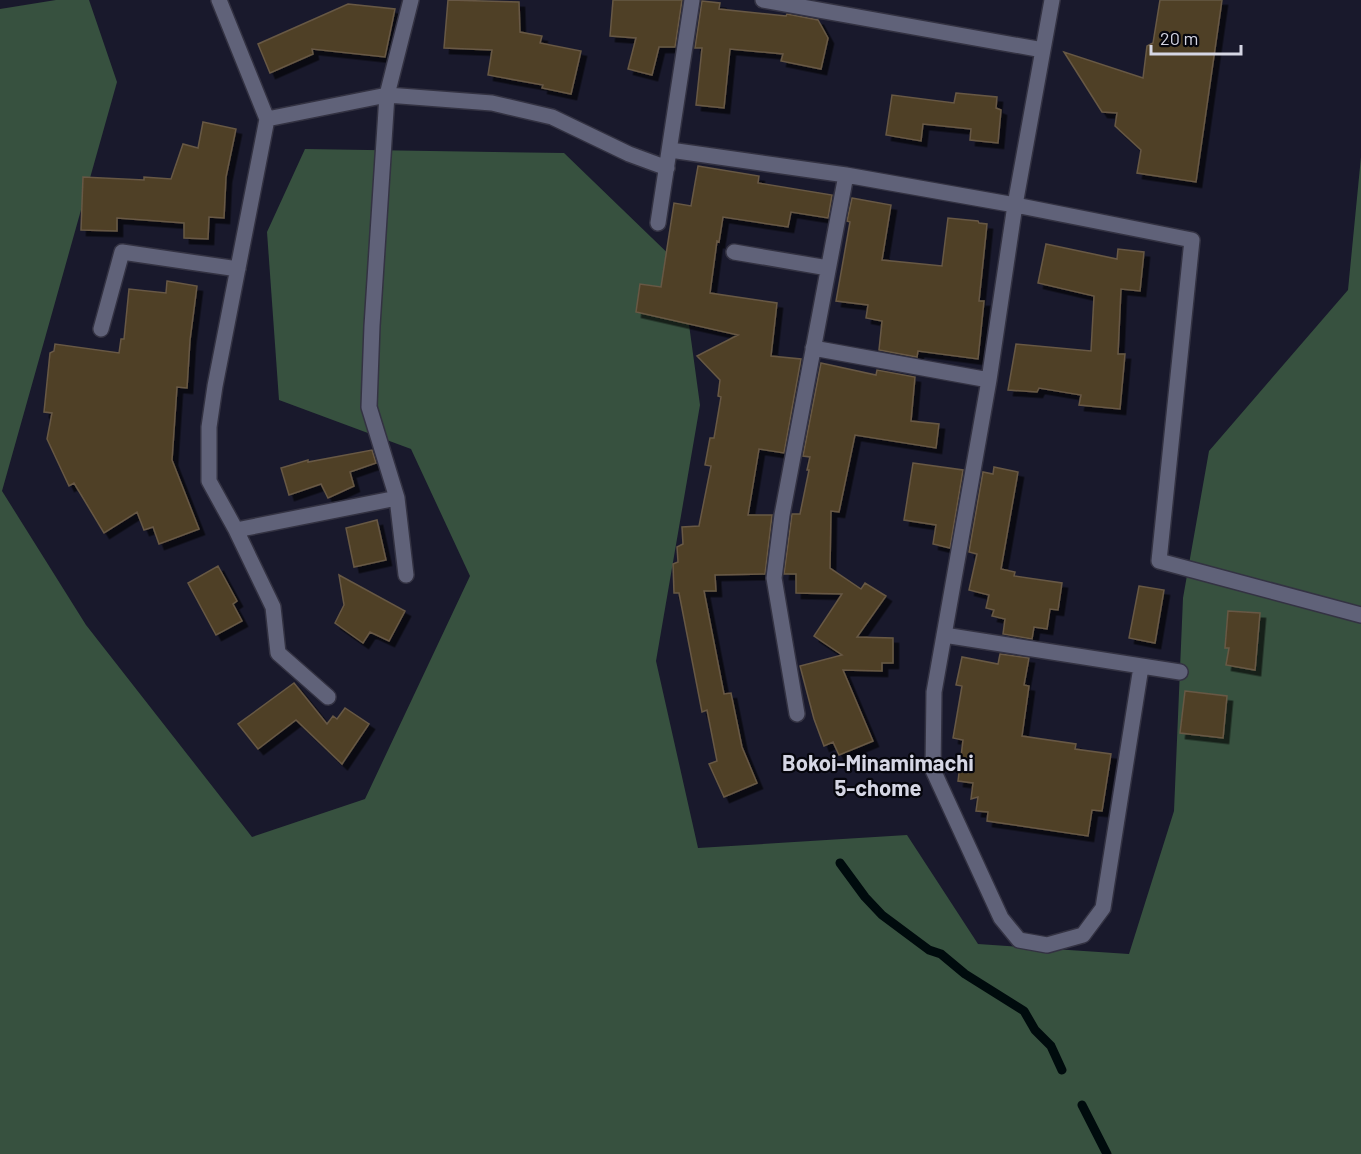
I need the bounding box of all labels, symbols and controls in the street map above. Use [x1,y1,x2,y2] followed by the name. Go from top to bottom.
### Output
[1151,18,1241,56] scale bar
[1160,27,1198,49] text: 20 m
[782,749,974,800] district label: Bokoi-Minamimachi 5-chome

